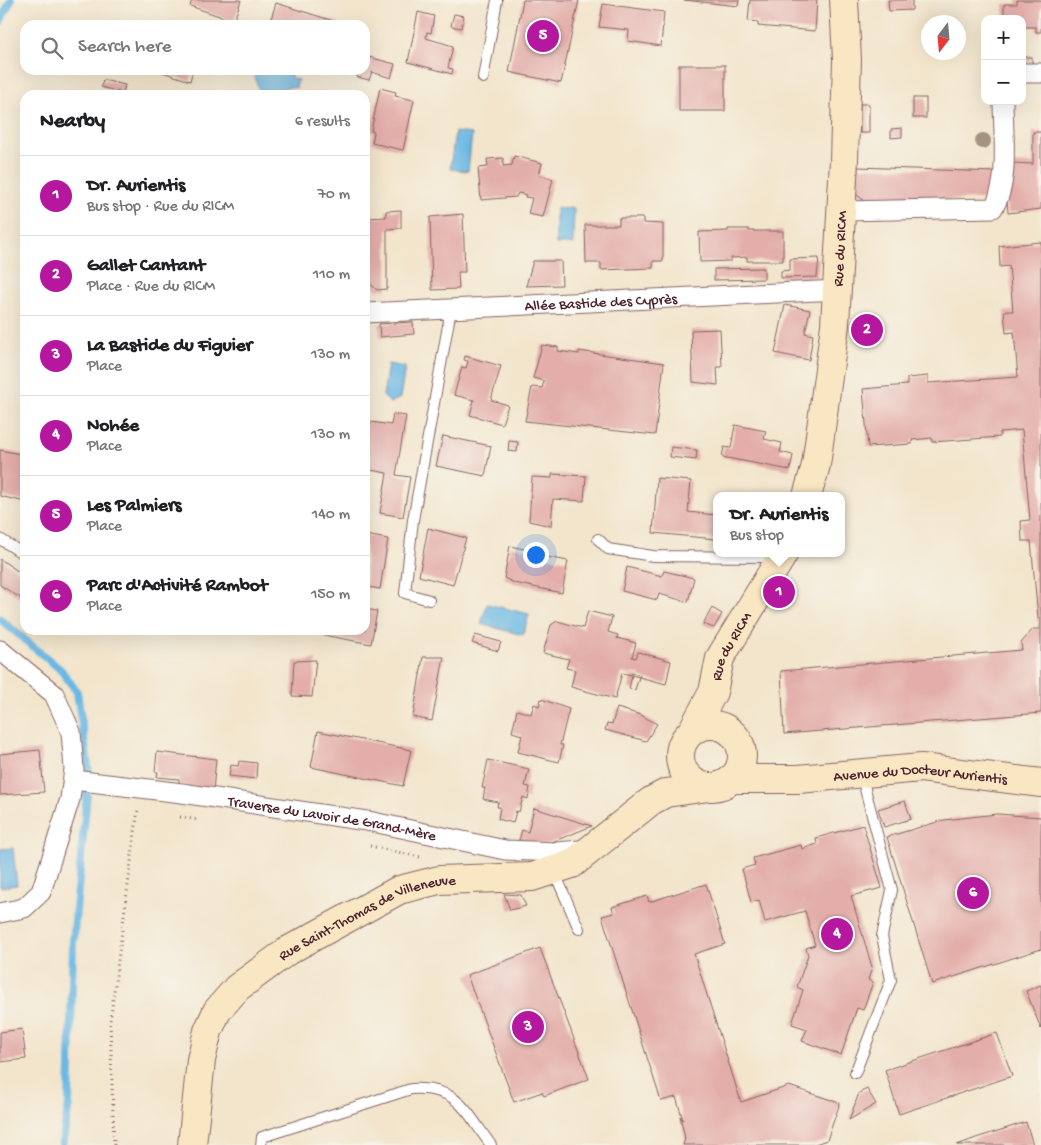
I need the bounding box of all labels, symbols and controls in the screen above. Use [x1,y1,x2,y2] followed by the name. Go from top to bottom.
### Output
[921,15,966,60] north arrow
[981,15,1026,105] map controls
[981,15,1026,60] button: +
[527,17,559,55] pin: 5
[20,20,370,75] search box
[38,34,66,62] icon: search
[78,36,172,59] text: Search here
[981,60,1026,105] button: −
[40,110,105,135] text: Nearby
[295,113,350,132] text: 6 results
[87,175,185,198] text: Dr. Aurientis
[53,186,59,205] text: 1
[317,186,350,205] text: 70 m
[87,198,234,217] text: Bus stop · Rue du RICM
[830,210,852,287] street label: Rue du RICM
[87,255,205,278] text: Gallet Cantant
[52,266,60,285] text: 2
[313,266,350,285] text: 110 m
[87,278,215,297] text: Place · Rue du RICM
[524,291,678,316] street label: Allée Bastide des Cyprès
[851,311,883,349] pin: 2
[87,335,252,358] text: La Bastide du Figuier
[52,346,60,365] text: 3
[311,346,350,365] text: 130 m
[87,358,122,377] text: Place
[87,415,139,438] text: Nohée
[52,426,60,445] text: 4
[311,426,350,445] text: 130 m
[87,438,122,457] text: Place
[713,492,845,557] popup
[87,495,182,518] text: Les Palmiers
[730,504,828,527] text: Dr. Aurientis
[52,506,60,525] text: 5
[312,506,350,525] text: 140 m
[87,518,122,537] text: Place
[730,527,784,546] text: Bus stop
[523,542,549,568] your location
[763,573,795,611] pin: 1
[87,575,267,598] text: Parc d'Activité Rambot
[52,586,60,605] text: 6
[311,586,350,605] text: 150 m
[87,598,122,617] text: Place
[709,609,757,683] street label: Rue du RICM
[833,761,1009,790] street label: Avenue du Docteur Aurientis
[226,793,438,846] street label: Traverse du Lavoir de Grand-Mère
[276,872,456,966] street label: Rue Saint-Thomas de Villeneuve
[957,874,989,912] pin: 6
[821,915,853,953] pin: 4
[512,1008,544,1046] pin: 3

